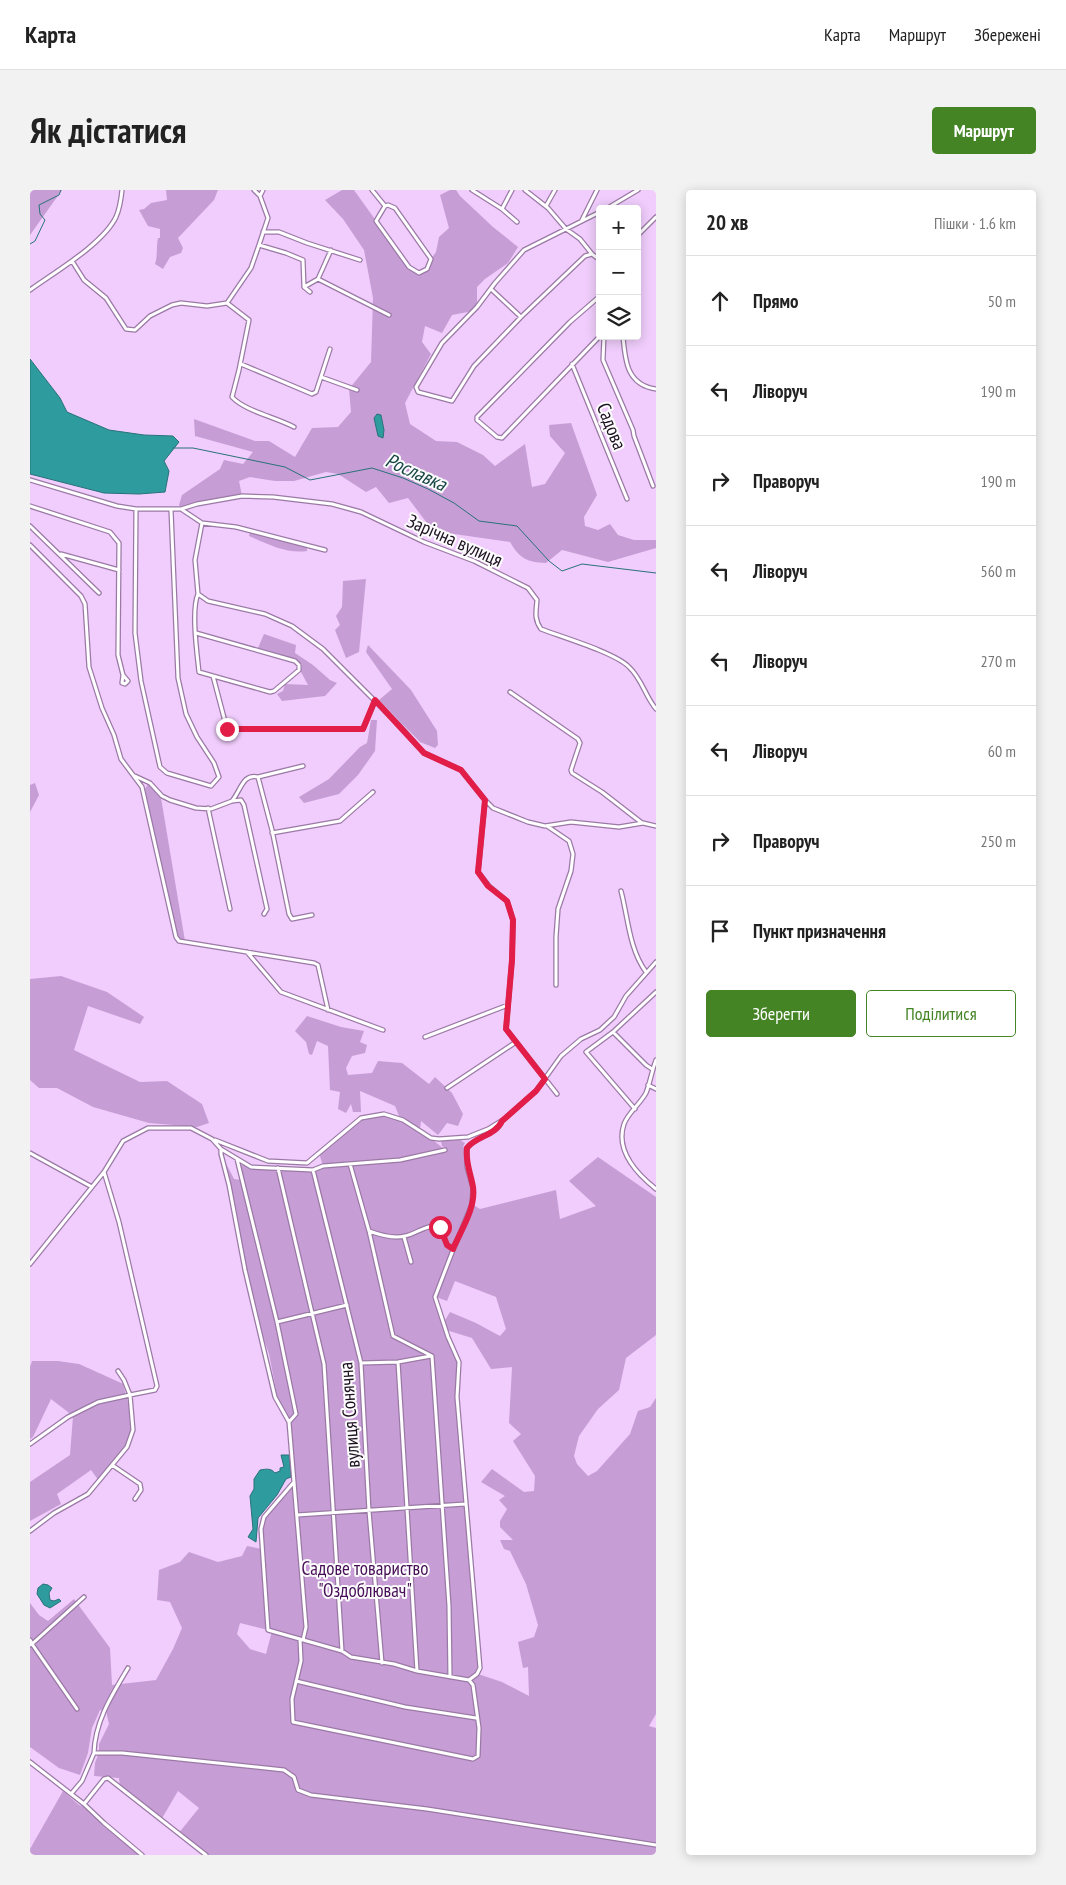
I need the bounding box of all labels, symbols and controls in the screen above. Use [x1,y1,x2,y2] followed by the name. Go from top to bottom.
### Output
[25,19,76,50] text: Карта
[824,23,861,46] text: Карта
[889,23,946,46] text: Маршрут
[974,23,1041,46] text: Збережені
[30,107,186,153] text: Як дістатися
[932,107,1036,154] button: Маршрут
[596,205,641,340] map controls
[596,205,641,250] button: +
[706,209,748,236] text: 20 хв
[934,213,1016,233] text: Пішки · 1.6 km
[596,250,641,295] button: −
[706,287,734,315] icon: ahead
[753,289,798,313] text: Прямо
[988,291,1016,311] text: 50 m
[596,295,641,340] button: layers
[706,377,734,405] icon: left
[753,379,807,403] text: Ліворуч
[981,381,1016,401] text: 190 m
[592,399,632,453] street label: Садова
[381,447,451,497] water label: Рославка
[706,467,734,495] icon: right
[753,469,820,493] text: Праворуч
[981,471,1016,491] text: 190 m
[404,508,506,572] street label: Зарічна вулиця
[706,557,734,585] icon: left
[753,559,807,583] text: Ліворуч
[981,561,1016,581] text: 560 m
[706,647,734,675] icon: left
[753,649,807,673] text: Ліворуч
[981,651,1016,671] text: 270 m
[216,718,239,741] route end
[706,737,734,765] icon: left
[753,739,807,763] text: Ліворуч
[988,741,1016,761] text: 60 m
[706,827,734,855] icon: right
[753,829,820,853] text: Праворуч
[981,831,1016,851] text: 250 m
[706,917,734,945] icon: arrive
[753,919,886,943] text: Пункт призначення
[706,990,856,1037] button: Зберегти
[866,990,1016,1037] button: Поділитися
[429,1216,452,1239] route start
[333,1361,365,1469] street label: вулиця Сонячна
[302,1556,428,1602] park label: Садове товариство "Оздоблювач"

